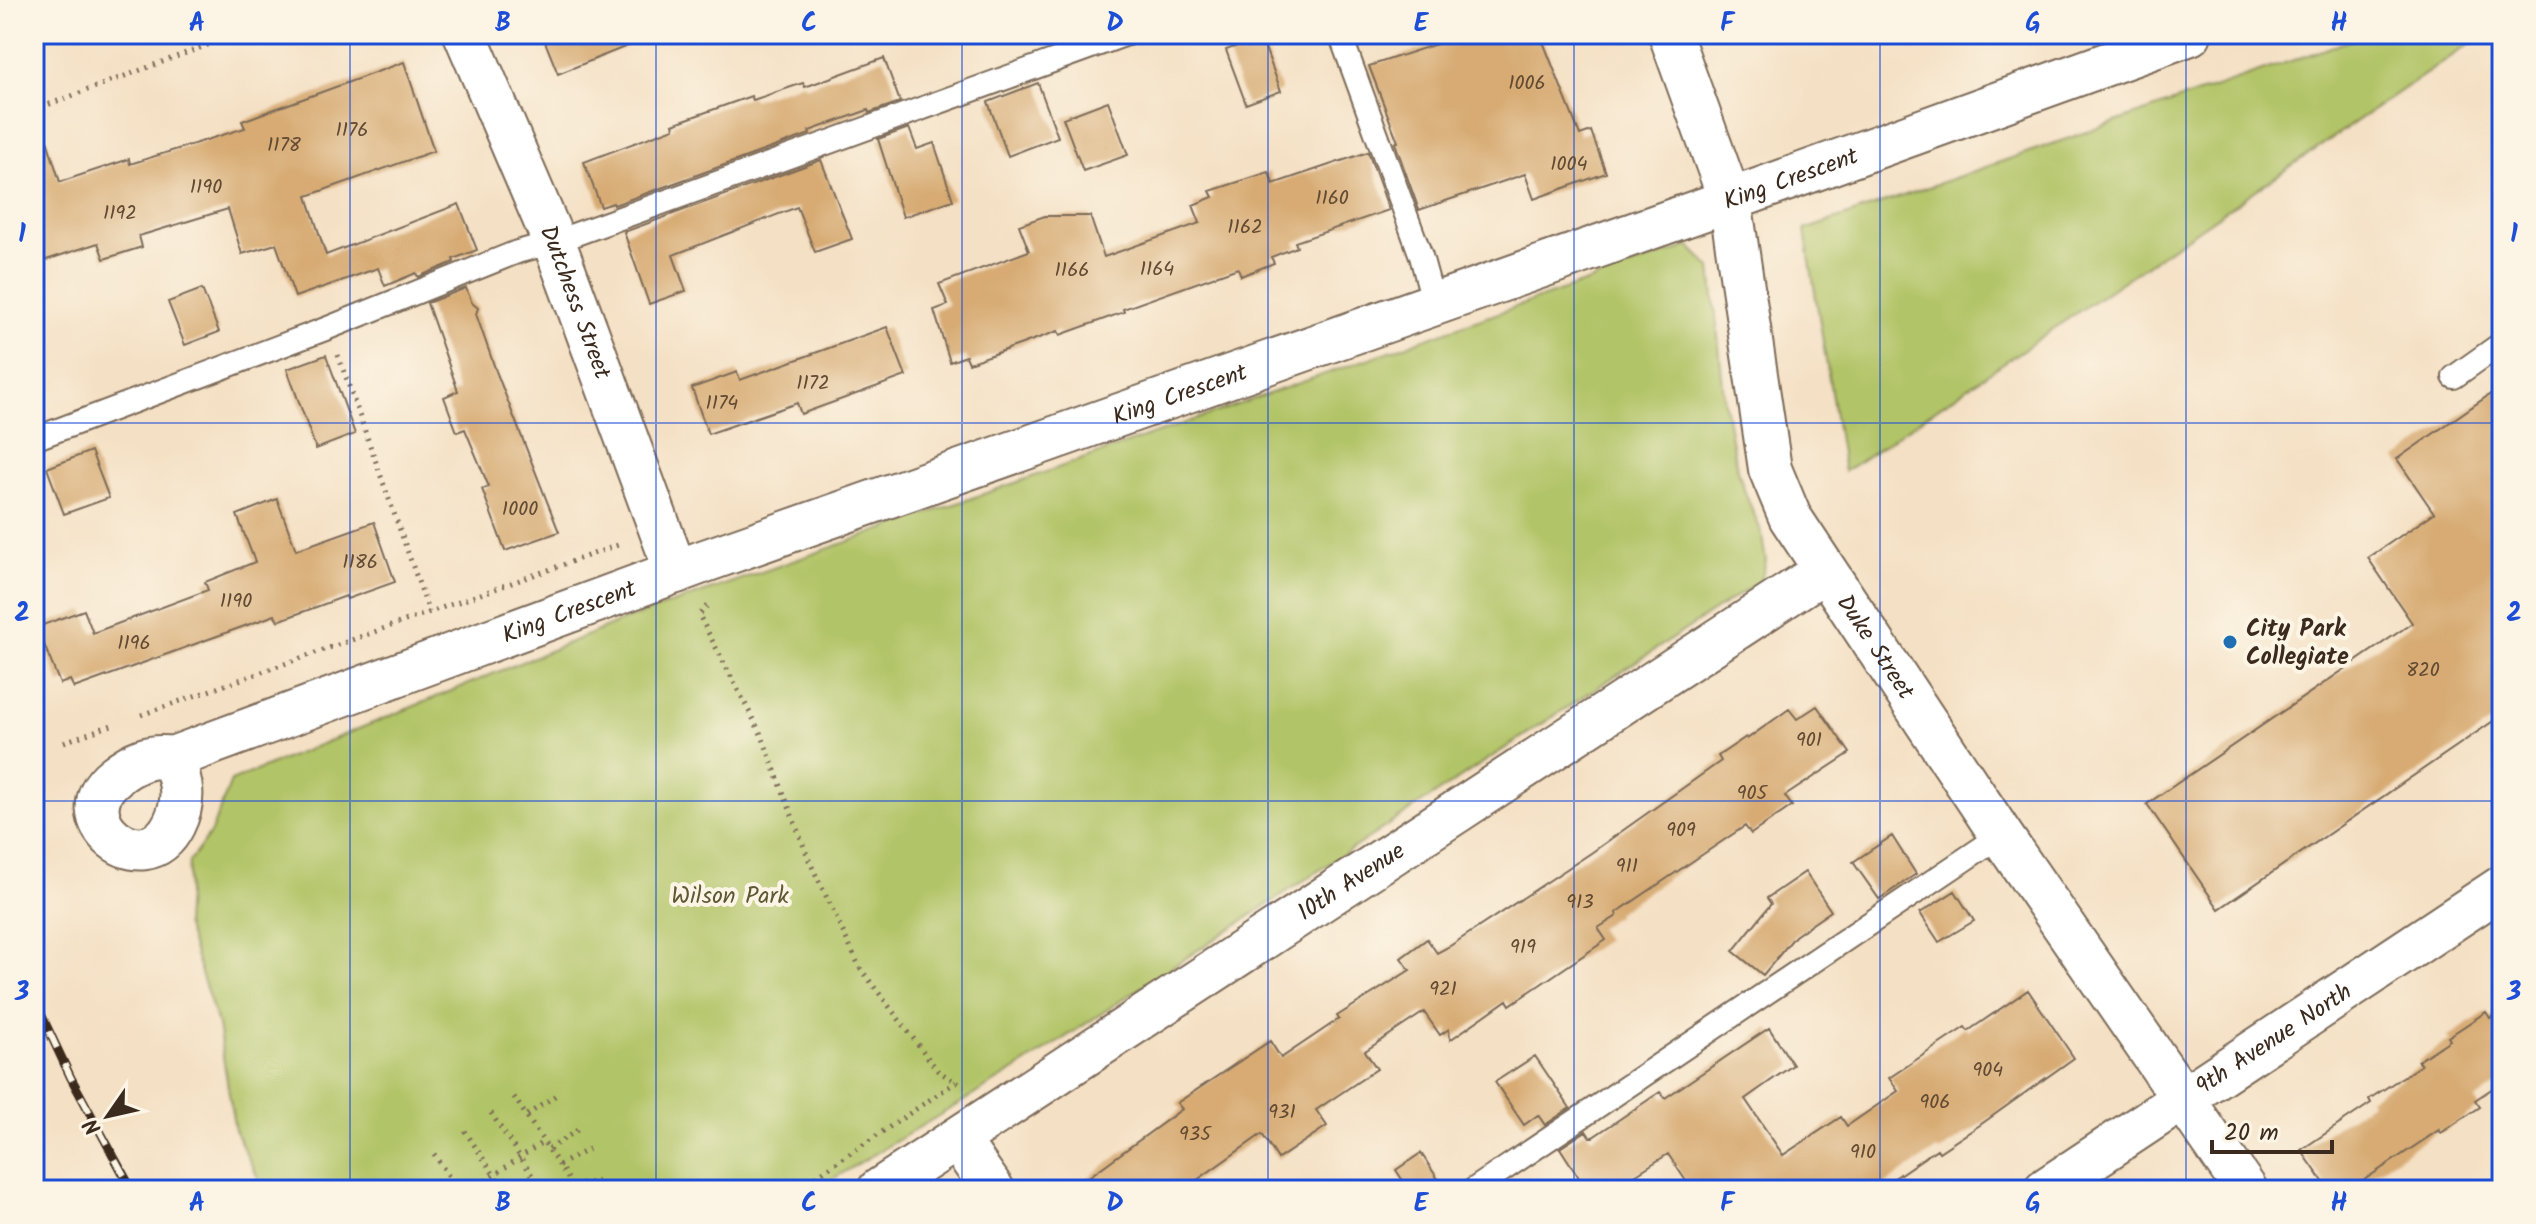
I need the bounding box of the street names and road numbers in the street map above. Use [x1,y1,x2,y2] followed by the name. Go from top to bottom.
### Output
[1718,137,1864,222] street label: King Crescent
[528,219,621,386] street label: Dutchess Street
[1107,353,1253,437] street label: King Crescent
[497,570,643,655] street label: King Crescent
[1825,587,1924,709] street label: Duke Street
[1290,832,1414,932] street label: 10th Avenue
[2188,974,2360,1106] street label: 9th Avenue North

